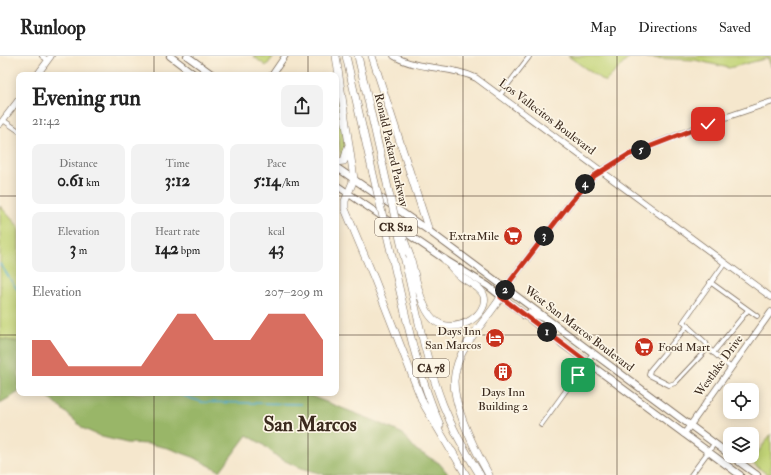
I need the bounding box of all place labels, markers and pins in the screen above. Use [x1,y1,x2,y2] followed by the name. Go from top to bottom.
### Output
[691,107,725,141] pin
[631,140,651,160] pin: 5
[575,174,595,194] pin: 4
[502,225,524,247] supermarket icon: ExtraMile
[534,226,554,246] pin: 3
[449,229,499,244] place label: ExtraMile
[495,280,515,300] pin: 2
[537,322,557,342] pin: 1
[425,324,481,353] place label: Days Inn San Marcos
[484,327,506,349] hotel icon: Days Inn San Marcos
[633,336,655,358] supermarket icon: Food Mart
[658,340,710,355] place label: Food Mart
[561,358,595,392] pin
[492,361,514,383] building icon: Days Inn Building 2
[478,385,528,414] place label: Days Inn Building 2

